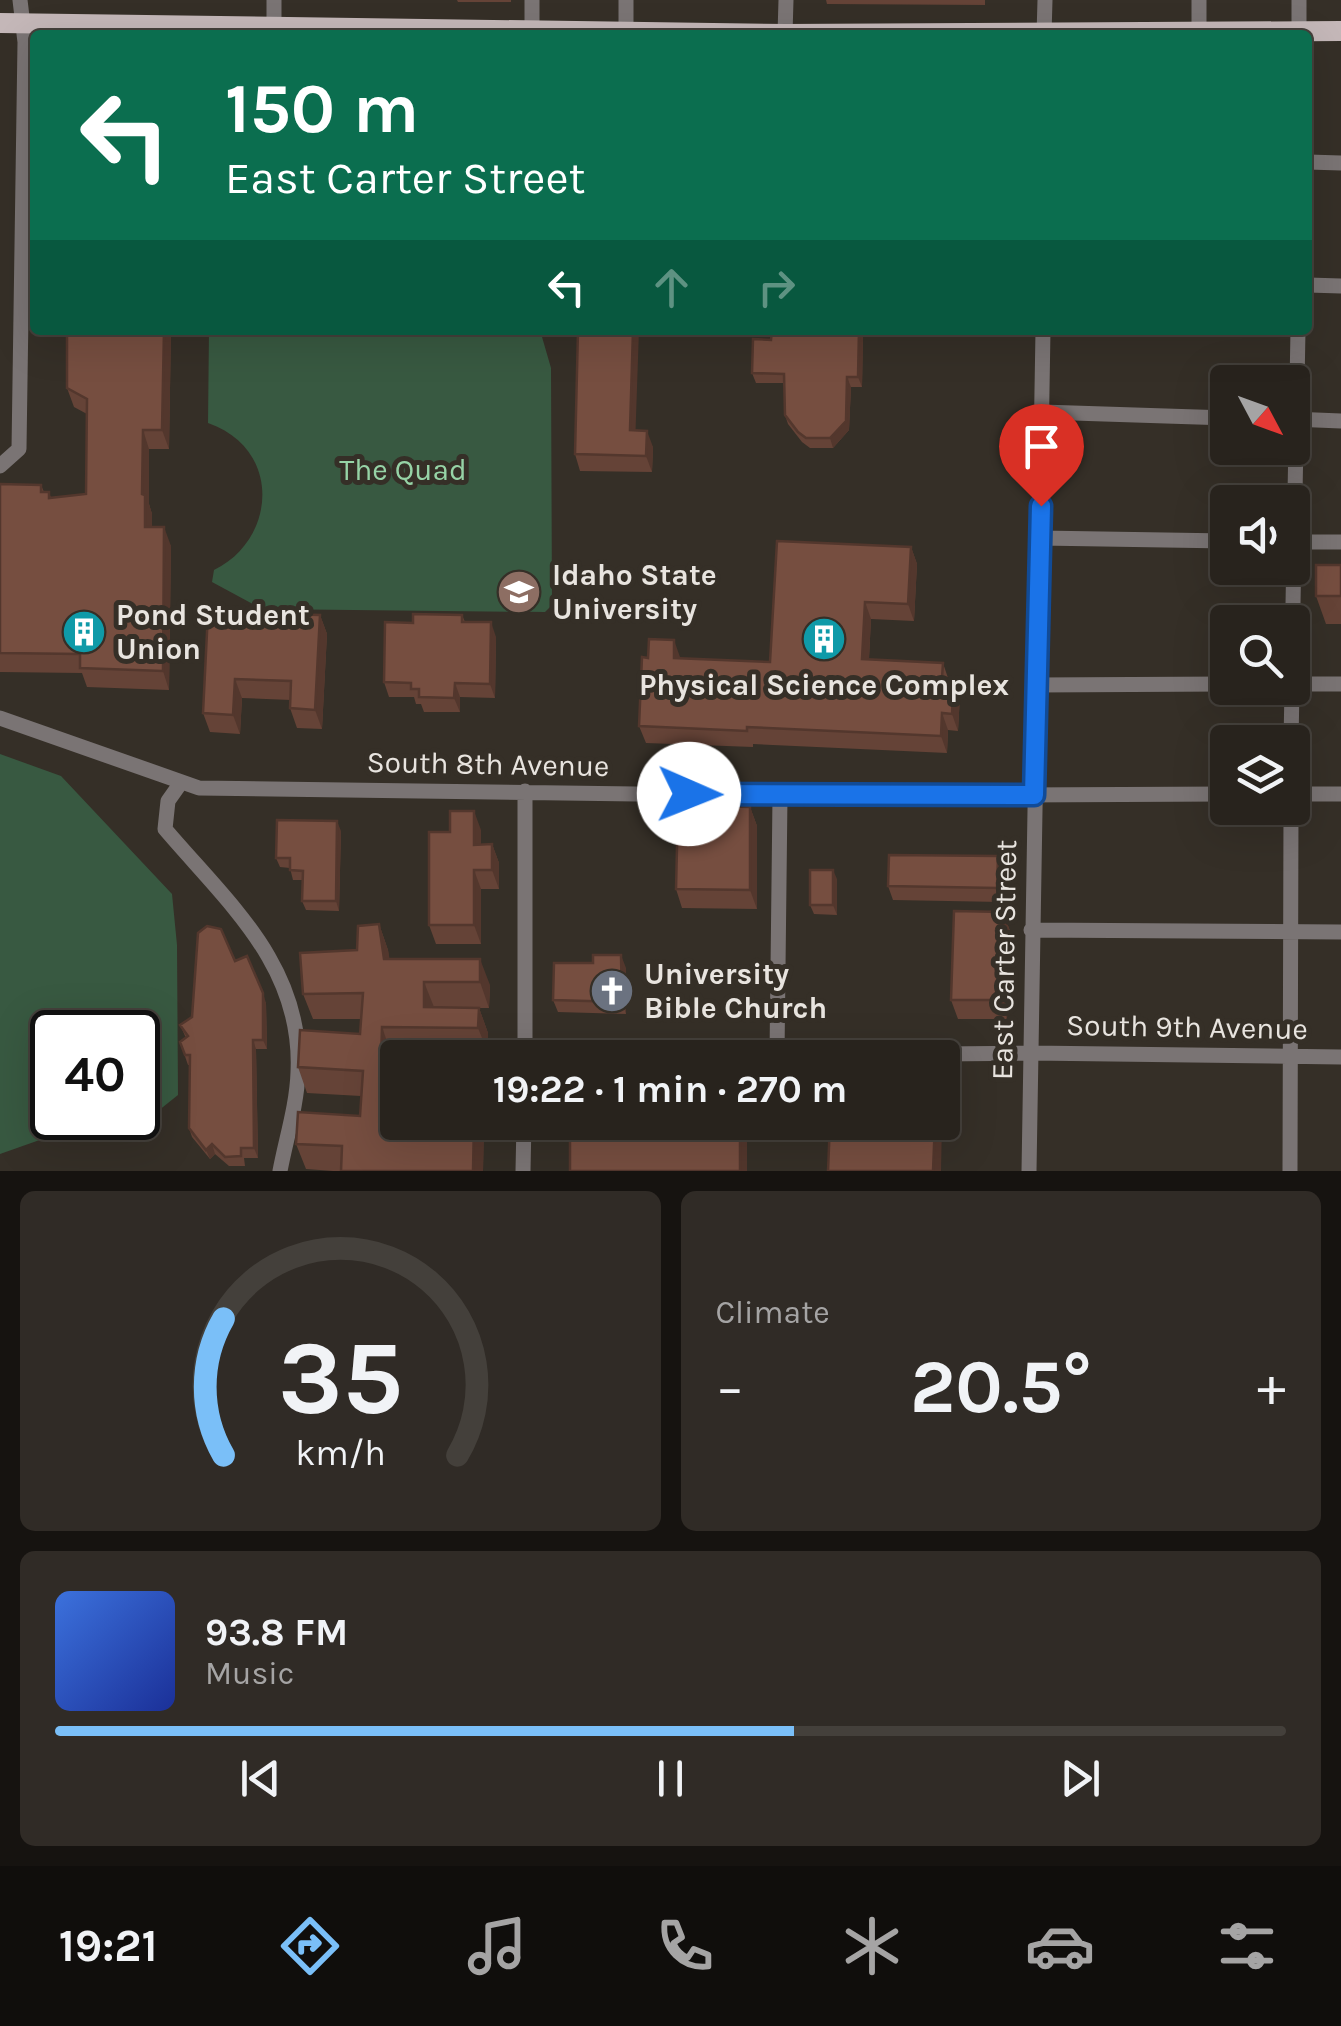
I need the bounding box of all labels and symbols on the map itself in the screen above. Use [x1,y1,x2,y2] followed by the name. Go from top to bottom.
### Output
[1210,365,1310,465] north arrow
[999,404,1084,507] pin
[339,452,467,488] park label: The Quad
[552,557,717,627] place label: Idaho State University
[496,569,542,615] school or university icon: Idaho State University
[116,597,310,667] place label: Pond Student Union
[61,609,107,655] building icon: Pond Student Union
[801,616,847,662] building icon: Physical Science Complex
[639,667,1010,703] place label: Physical Science Complex
[637,742,741,846] position arrow
[366,744,610,784] street label: South 8th Avenue
[984,840,1024,1080] street label: East Carter Street
[644,956,827,1026] place label: University Bible Church
[589,968,635,1014] church icon: University Bible Church
[1066,1007,1308,1047] street label: South 9th Avenue
[30,1010,160,1140] speed limit sign: 40

